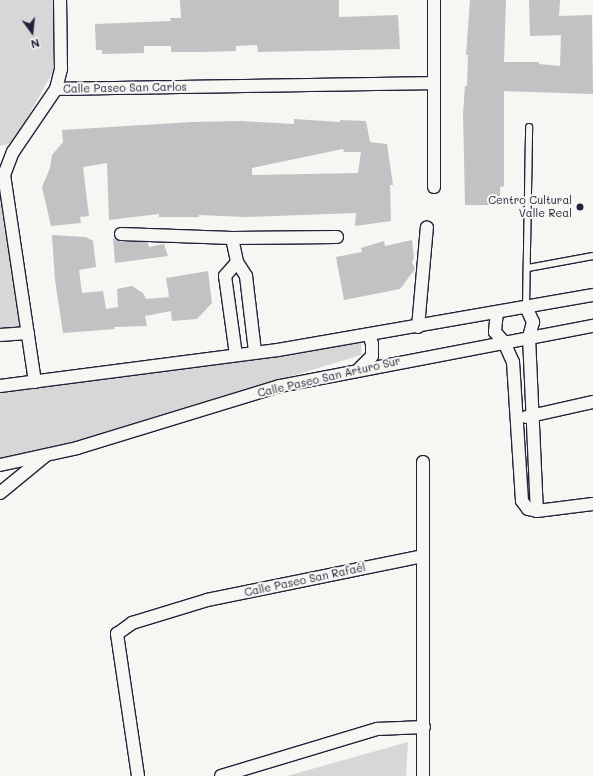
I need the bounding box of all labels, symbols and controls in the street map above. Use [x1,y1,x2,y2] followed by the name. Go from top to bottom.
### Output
[12,12,52,52] north arrow
[29,36,41,52] text: N
[63,80,187,96] street label: Calle Paseo San Carlos
[488,194,572,220] place label: Centro Cultural Valle Real
[575,202,585,212] marker: Centro Cultural Valle Real
[256,354,402,400] street label: Calle Paseo San Arturo Sur
[243,561,367,599] street label: Calle Paseo San Rafaél

